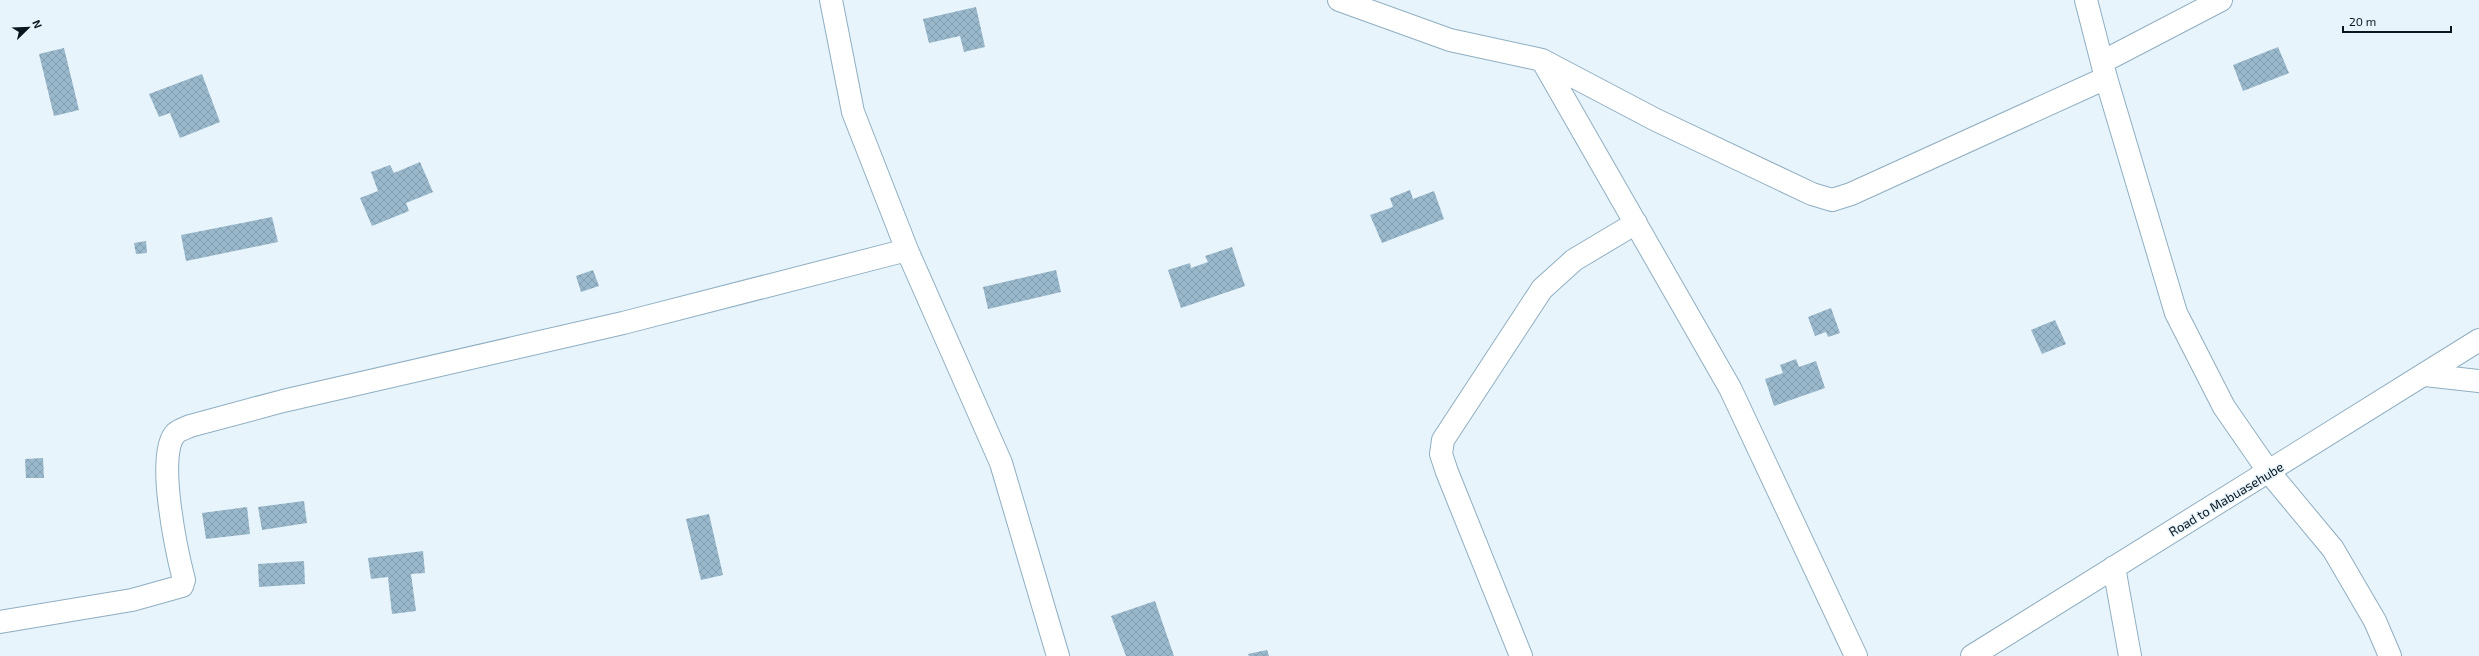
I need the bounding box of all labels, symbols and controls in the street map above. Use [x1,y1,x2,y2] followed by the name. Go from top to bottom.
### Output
[8,8,48,48] north arrow
[2343,8,2451,34] scale bar
[2349,14,2376,28] text: 20 m
[30,18,45,30] text: N
[2166,458,2286,540] street label: Road to Mabuasehube

